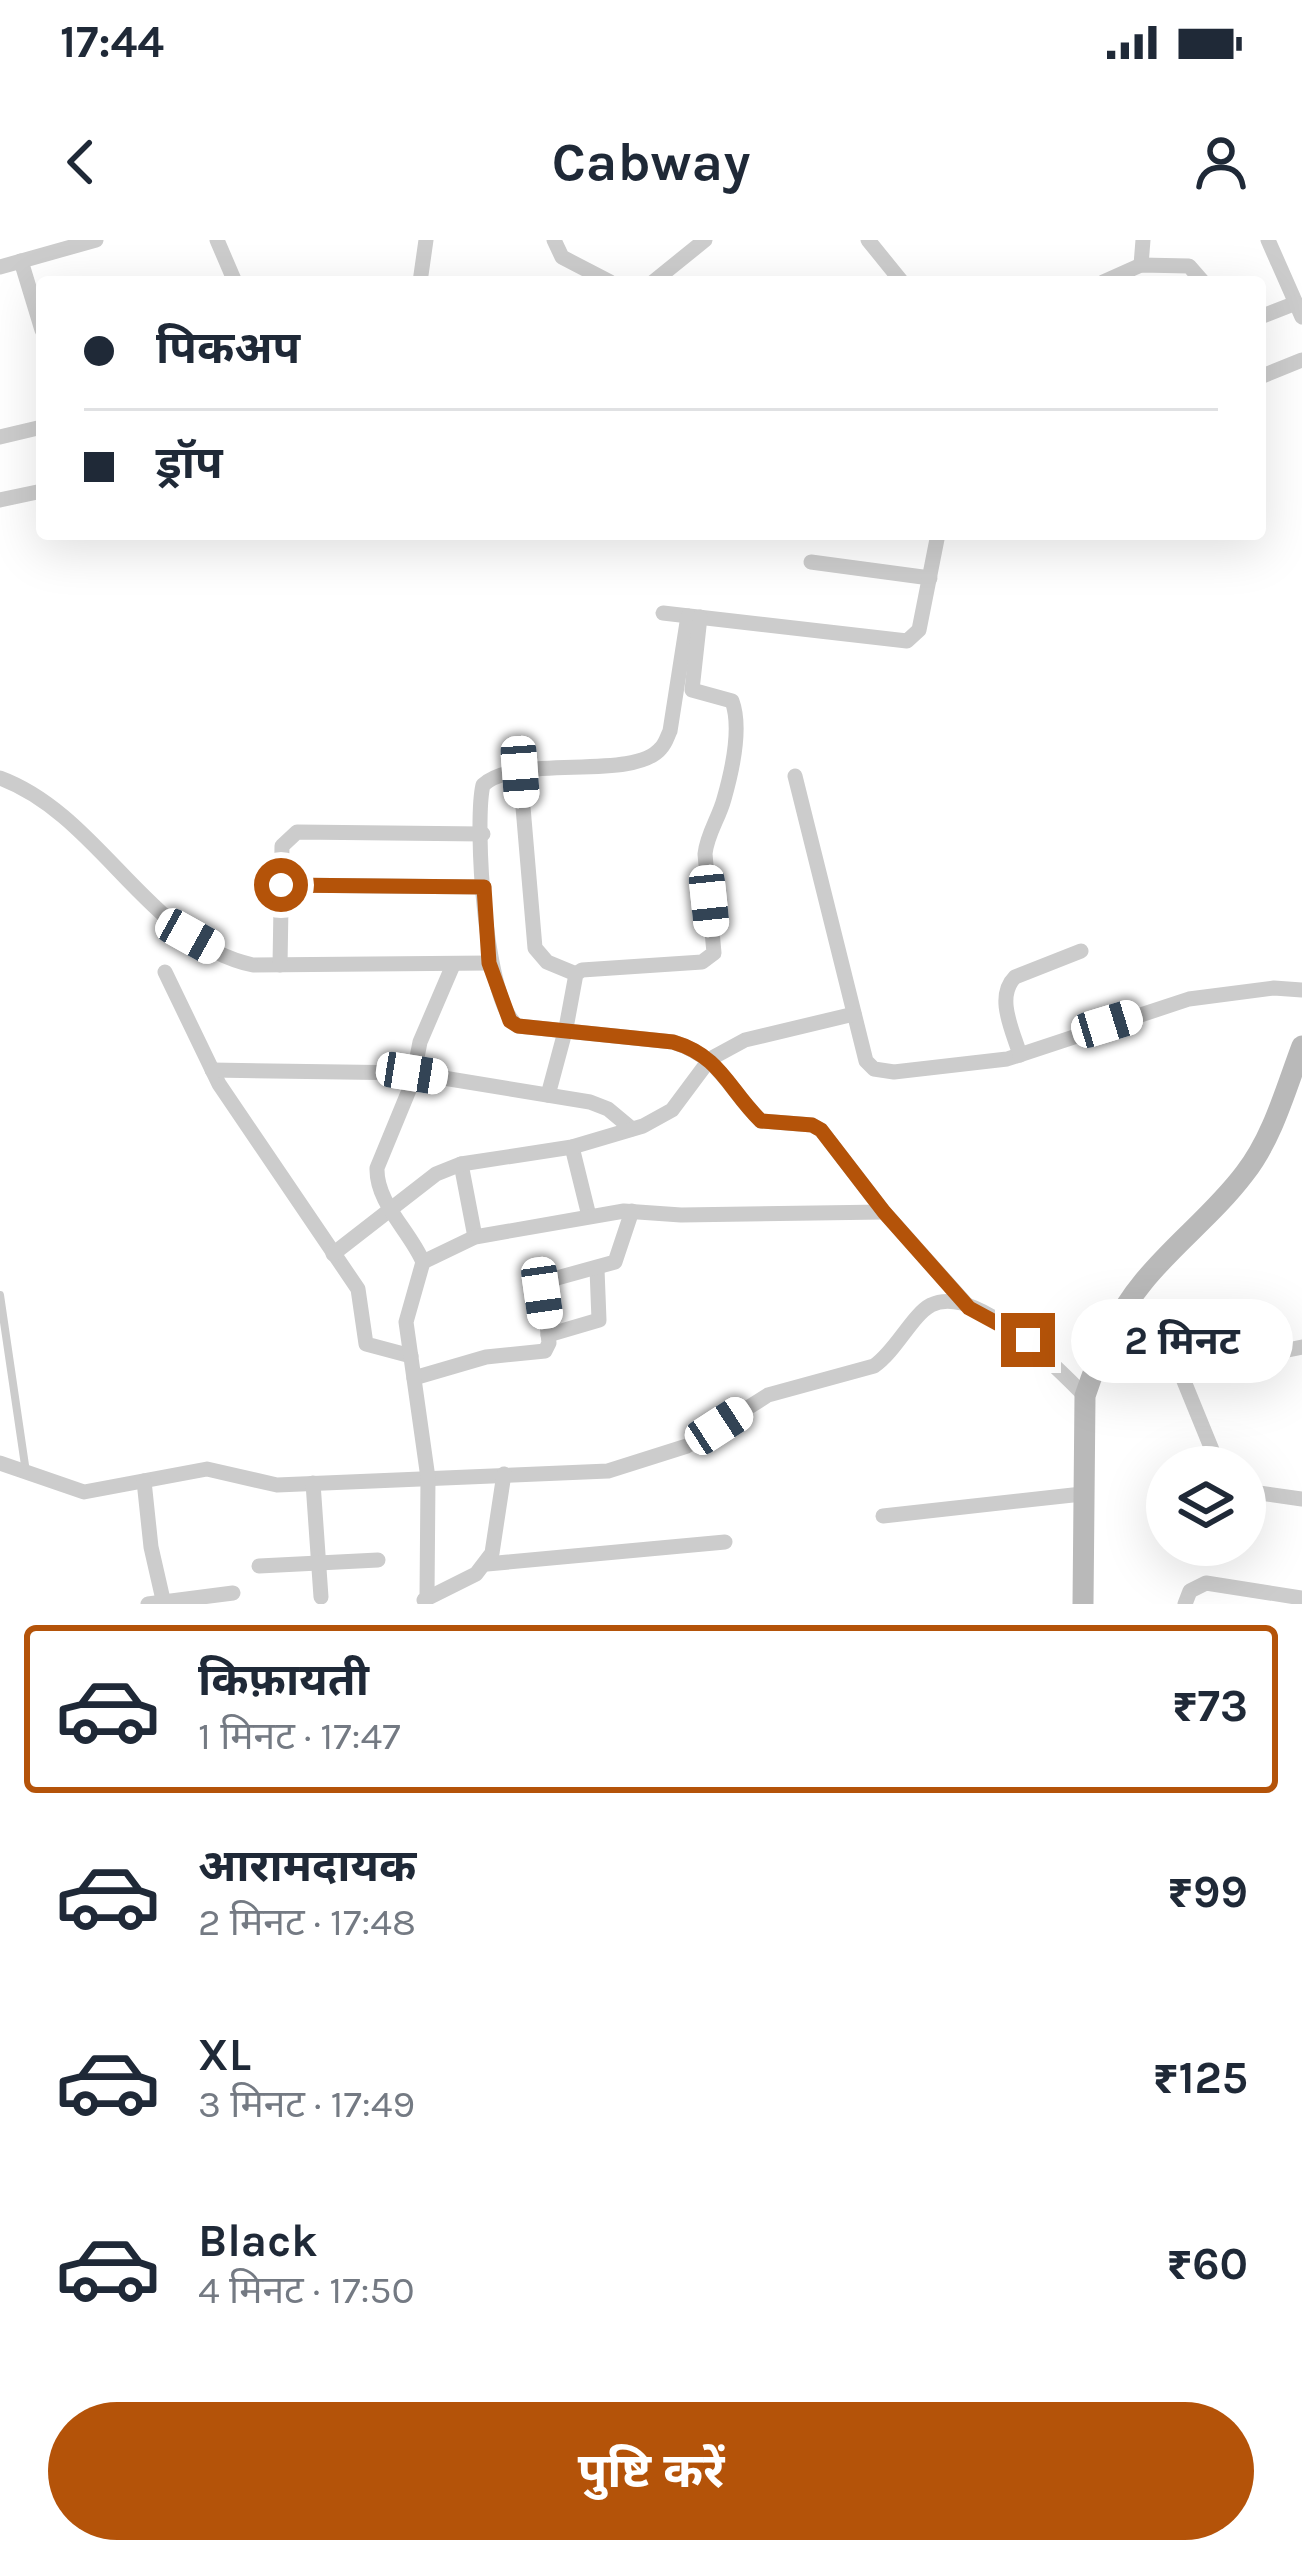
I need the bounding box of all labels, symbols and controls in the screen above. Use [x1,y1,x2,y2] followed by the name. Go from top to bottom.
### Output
[60,16,164,68] text: 17:44
[48,129,114,195] icon: back
[1188,129,1254,195] icon: person
[552,130,750,194] text: Cabway
[156,322,300,374] text: पिकअप
[156,437,223,489] text: ड्रॉप
[500,735,540,809] car
[254,858,308,912] route start
[687,863,731,939] car
[150,903,230,969] car
[1067,996,1147,1052] car
[374,1050,450,1096] car
[519,1255,565,1331] car
[1070,1298,1292,1382] callout: 2 मिनट
[1001,1313,1055,1367] route end
[1124,1318,1240,1364] text: 2 मिनट
[679,1391,759,1461] car
[1146,1446,1266,1566] map controls
[1146,1446,1266,1566] button: layers
[198,1654,369,1706] text: किफ़ायती
[54,1655,162,1763] icon: car
[1172,1680,1248,1732] text: ₹73
[198,1713,401,1759] text: 1 मिनट · 17:47
[198,1840,416,1892] text: आरामदायक
[54,1841,162,1949] icon: car
[1167,1866,1248,1918] text: ₹99
[198,1899,416,1945] text: 2 मिनट · 17:48
[54,2027,162,2135] icon: car
[198,2029,251,2081] text: XL
[1153,2052,1248,2104] text: ₹125
[198,2081,415,2127] text: 3 मिनट · 17:49
[54,2213,162,2321] icon: car
[198,2215,318,2267] text: Black
[1166,2238,1248,2290] text: ₹60
[198,2267,415,2313] text: 4 मिनट · 17:50
[48,2402,1254,2540] button: पुष्टि करें

